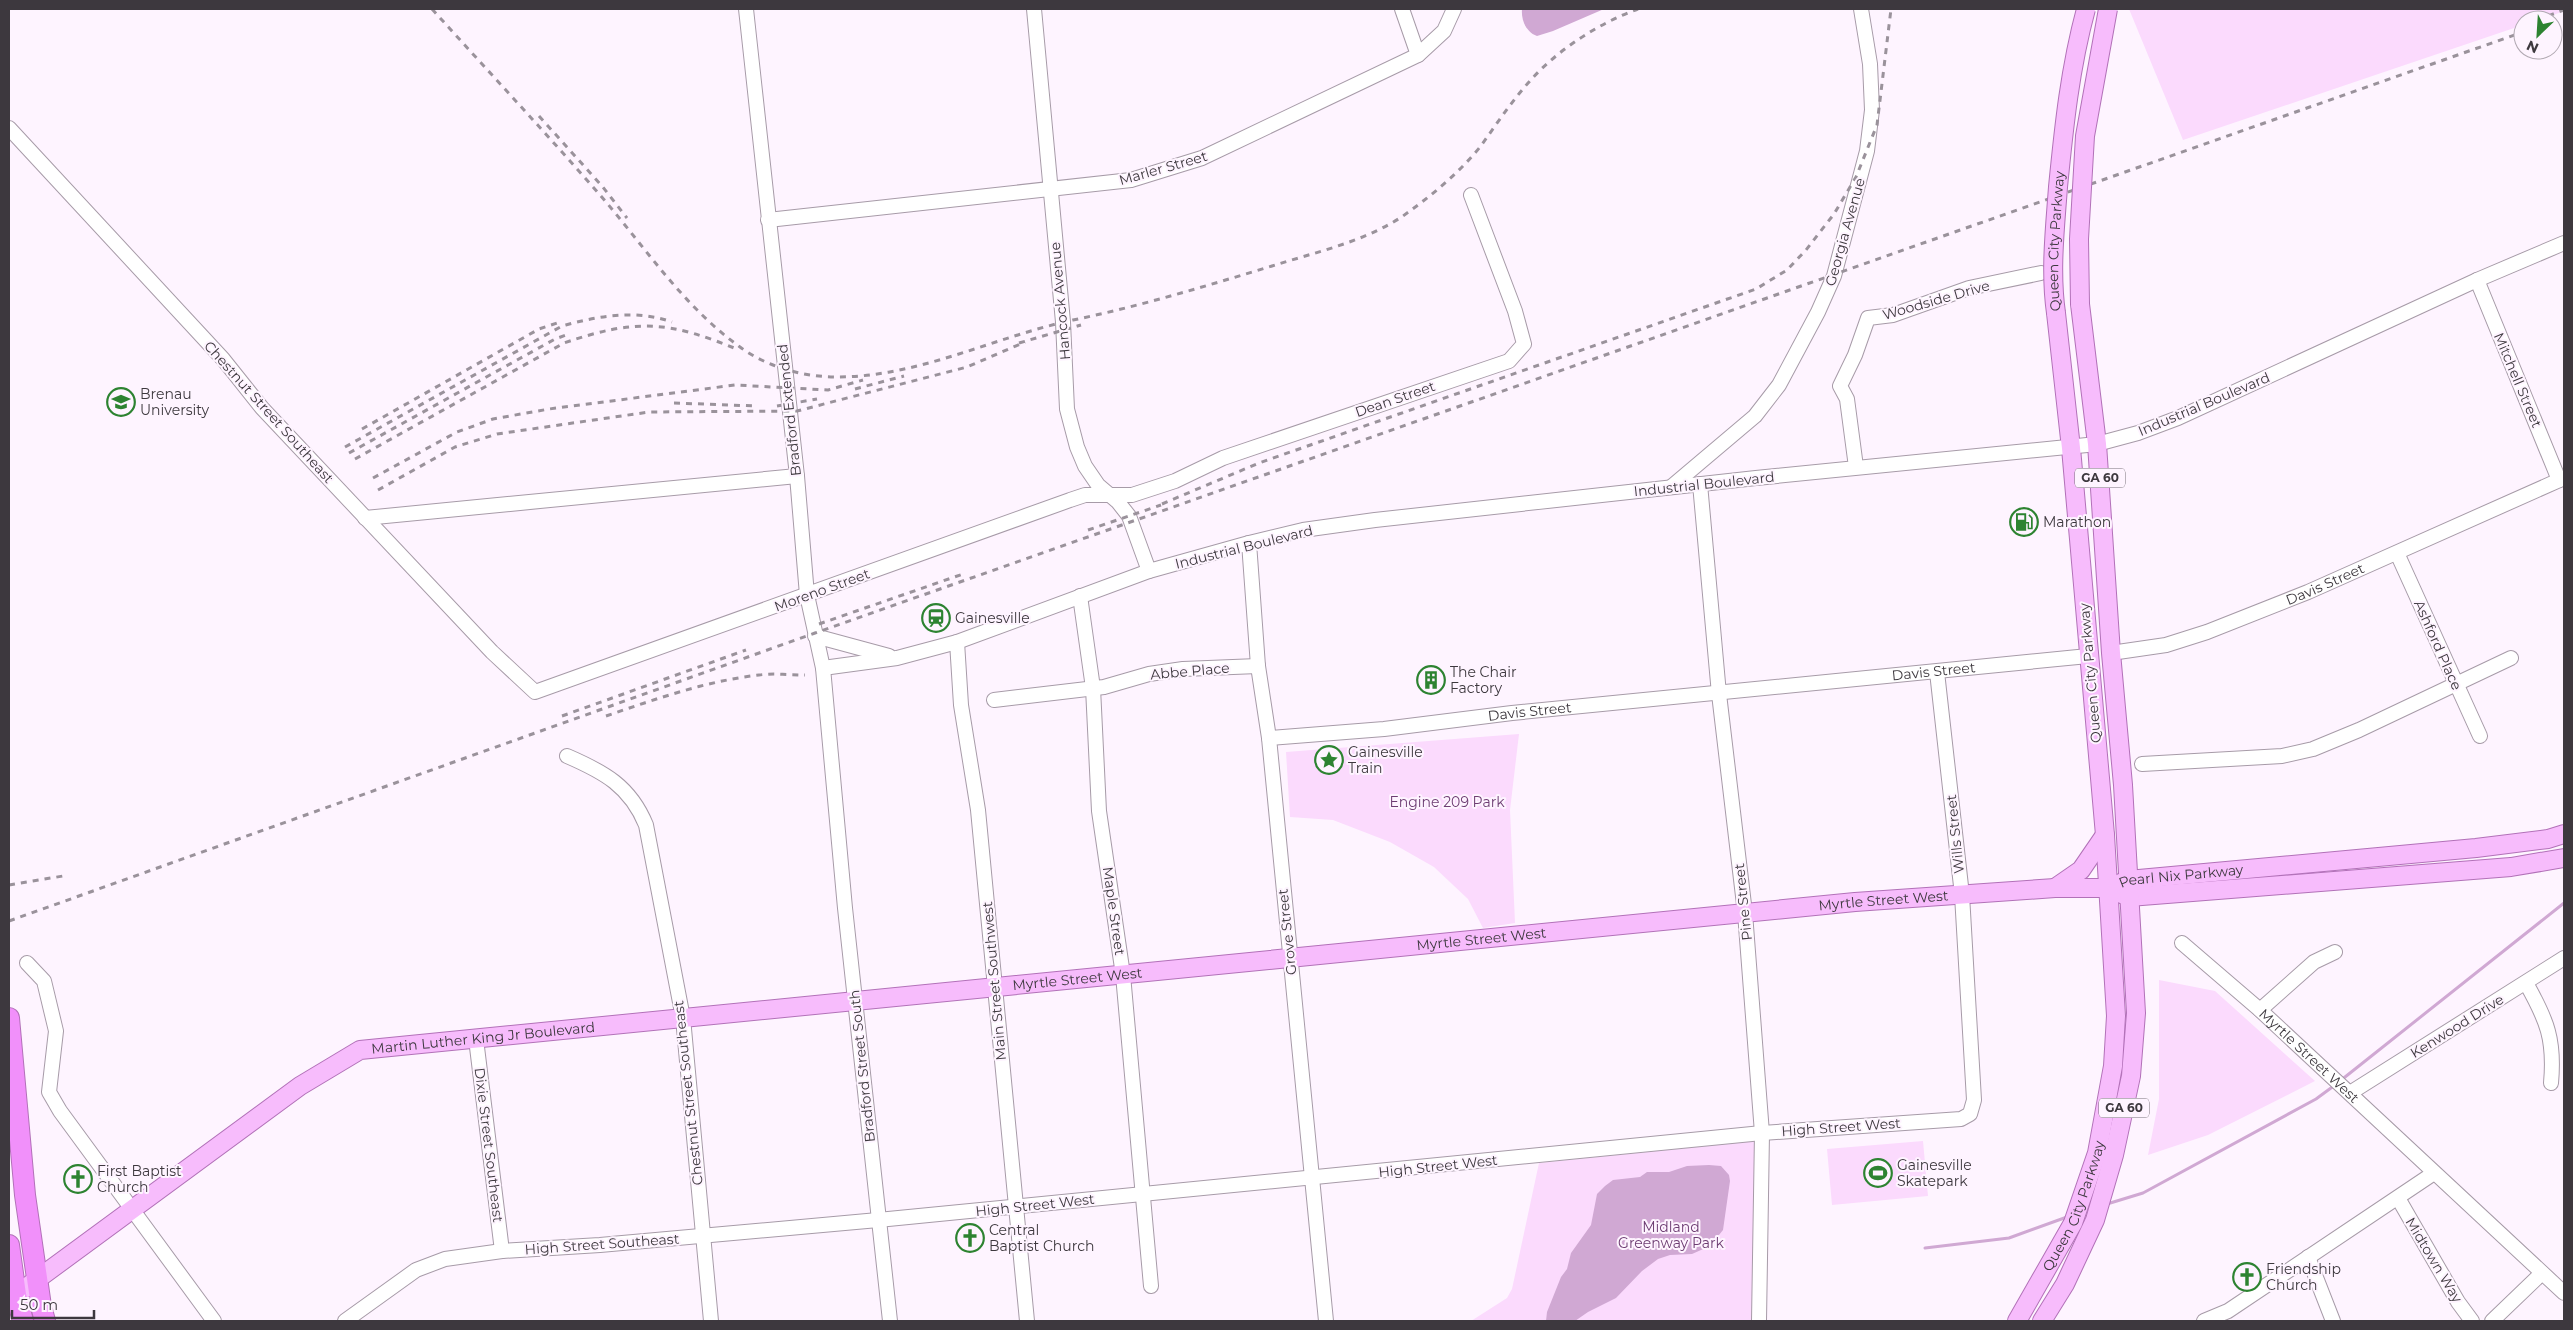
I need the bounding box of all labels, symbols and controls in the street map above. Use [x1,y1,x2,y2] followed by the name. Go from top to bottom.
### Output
[2513,10,2563,60] north arrow
[2524,36,2541,57] text: N
[1117,147,1210,189] street label: Marler Street
[2044,170,2069,312] street label: Queen City Parkway
[1821,176,1869,288] street label: Georgia Avenue
[1046,241,1074,361] street label: Hancock Avenue
[1880,276,1992,324] street label: Woodside Drive
[2490,330,2546,431] street label: Mitchell Street
[200,337,338,487] street label: Chestnut Street Southeast
[773,343,805,477] street label: Bradford Extended
[2135,368,2273,440] street label: Industrial Boulevard
[1353,377,1438,421] street label: Dean Street
[140,385,209,419] place label: Brenau University
[106,387,136,417] school or university icon: Brenau University
[1633,468,1775,500] street label: Industrial Boulevard
[2075,468,2125,488] road number: GA 60
[2009,507,2039,537] fuel station icon: Marathon
[2043,513,2111,531] place label: Marathon
[1173,521,1315,573] street label: Industrial Boulevard
[2283,559,2367,609] street label: Davis Street
[772,564,872,616] street label: Moreno Street
[2410,597,2466,693] street label: Ashford Place
[2075,602,2105,744] street label: Queen City Parkway
[921,603,951,633] station icon: Gainesville
[955,609,1030,627] place label: Gainesville
[1891,658,1977,684] street label: Davis Street
[1150,659,1230,683] street label: Abbe Place
[1450,663,1517,697] place label: The Chair Factory
[1416,665,1446,695] building icon: The Chair Factory
[1487,698,1573,725] street label: Davis Street
[1348,743,1423,777] place label: Gainesville Train
[1314,745,1344,775] place icon: Gainesville Train
[1389,793,1505,811] park label: Engine 209 Park
[1942,793,1968,874] street label: Wills Street
[2116,860,2244,892] street label: Pearl Nix Parkway
[1730,862,1756,942] street label: Pine Street
[1099,866,1129,957] street label: Maple Street
[1818,886,1949,915] street label: Myrtle Street West
[1273,888,1300,976] street label: Grove Street
[978,901,1010,1061] street label: Main Street Southwest
[1416,924,1547,954] street label: Myrtle Street West
[1012,964,1143,994] street label: Myrtle Street West
[845,989,879,1143] street label: Bradford Street South
[2407,990,2507,1062] street label: Kenwood Drive
[669,999,707,1186] street label: Chestnut Street Southeast
[2255,1005,2363,1107] street label: Myrtle Street West
[370,1018,596,1058] street label: Martin Luther King Jr Boulevard
[471,1067,507,1224] street label: Dixie Street Southeast
[2099,1098,2149,1118] road number: GA 60
[1781,1114,1902,1140] street label: High Street West
[2038,1139,2108,1274] street label: Queen City Parkway
[1378,1151,1499,1181] street label: High Street West
[1897,1156,1972,1190] place label: Gainesville Skatepark
[1863,1158,1893,1188] sports icon: Gainesville Skatepark
[97,1162,182,1196] place label: First Baptist Church
[63,1164,93,1194] church icon: First Baptist Church
[975,1190,1096,1220] street label: High Street West
[2401,1214,2467,1306] street label: Midtown Way
[1618,1218,1724,1252] park label: Midland Greenway Park
[989,1221,1094,1255] place label: Central Baptist Church
[955,1223,985,1253] church icon: Central Baptist Church
[524,1230,680,1258] street label: High Street Southeast
[2266,1260,2341,1294] place label: Friendship Church
[2232,1262,2262,1292] church icon: Friendship Church
[12,1288,95,1320] scale bar
[20,1295,58,1314] text: 50 m

